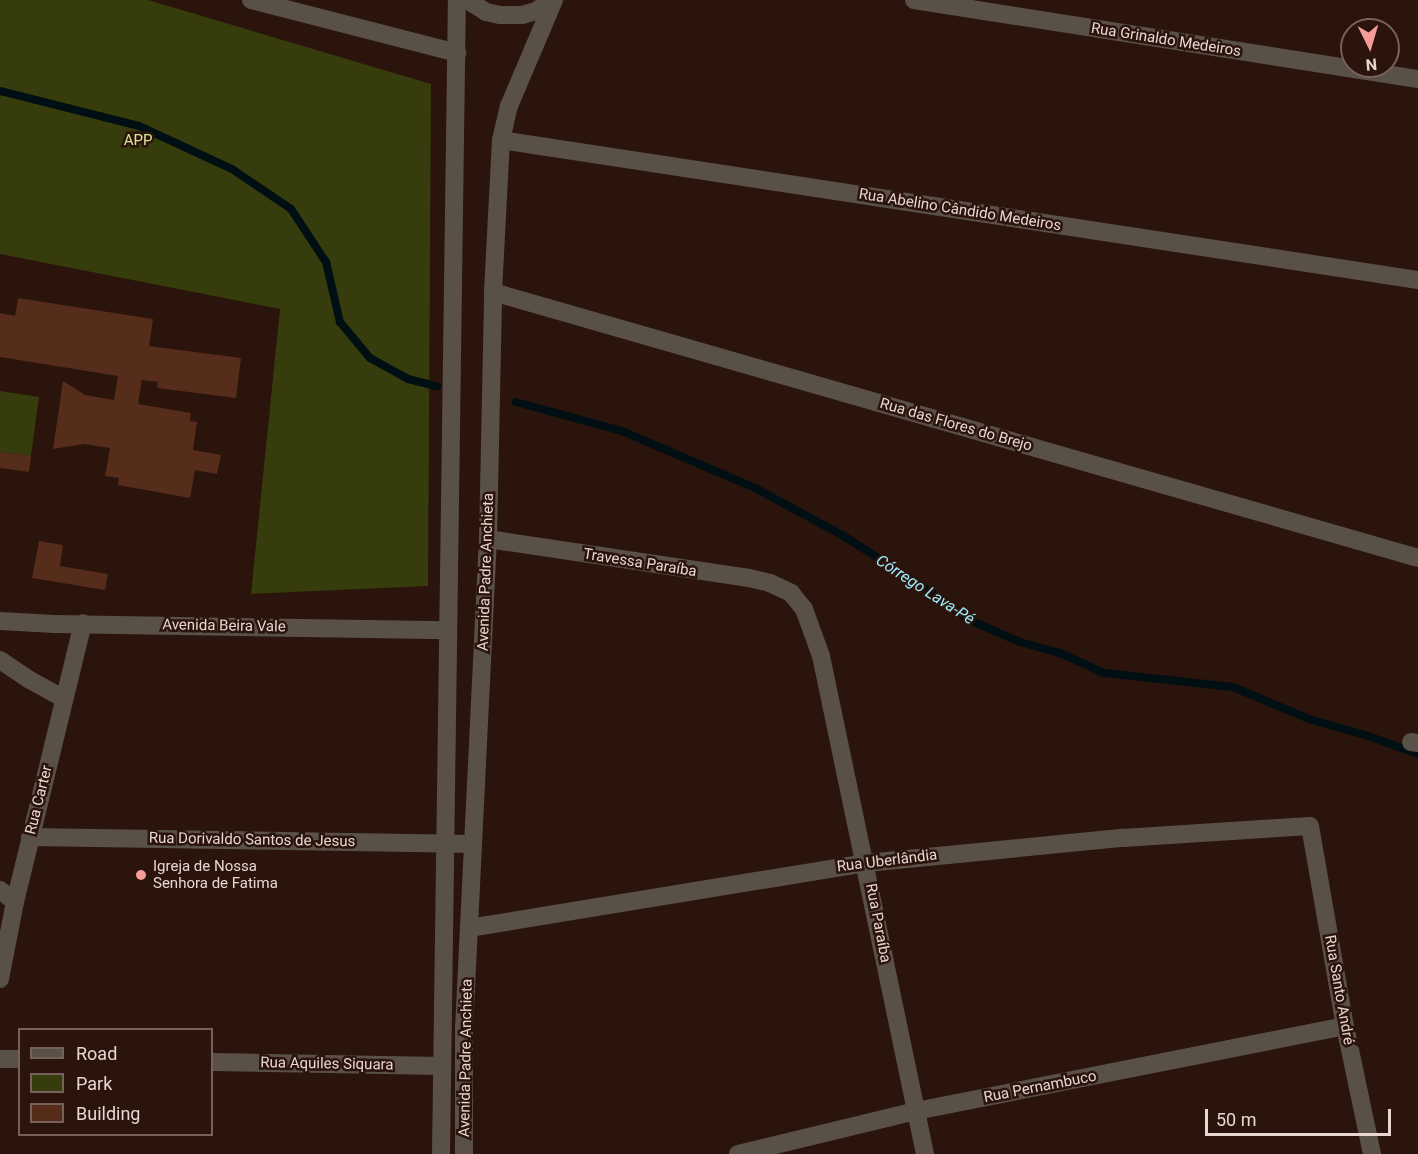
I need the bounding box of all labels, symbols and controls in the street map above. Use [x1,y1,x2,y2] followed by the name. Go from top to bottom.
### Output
[1340,18,1400,78] north arrow
[1090,19,1242,61] street label: Rua Grinaldo Medeiros
[1365,54,1378,74] text: N
[124,132,152,150] park label: APP
[857,185,1063,235] street label: Rua Abelino Cândido Medeiros
[878,395,1034,455] street label: Rua das Flores do Brejo
[474,493,498,651] street label: Avenida Padre Anchieta
[582,545,698,581] street label: Travessa Paraíba
[872,551,978,629] water label: Córrego Lava-Pé
[162,616,286,636] street label: Avenida Beira Vale
[22,764,56,836] street label: Rua Carter
[149,829,355,851] street label: Rua Dorivaldo Santos de Jesus
[836,846,938,876] street label: Rua Uberlândia
[153,857,278,892] place label: Igreja de Nossa Senhora de Fatima
[134,868,148,882] marker: Igreja de Nossa Senhora de Fatima
[862,882,894,964] street label: Rua Paraíba
[1320,934,1358,1046] street label: Rua Santo André
[456,979,476,1137] street label: Avenida Padre Anchieta
[18,1028,213,1136] legend
[76,1043,117,1064] text: Road
[260,1054,394,1074] street label: Rua Aquiles Siquara
[982,1067,1098,1107] street label: Rua Pernambuco
[76,1073,112,1094] text: Park
[1208,1097,1394,1135] scale bar
[76,1103,140,1124] text: Building
[1216,1109,1256,1130] text: 50 m

